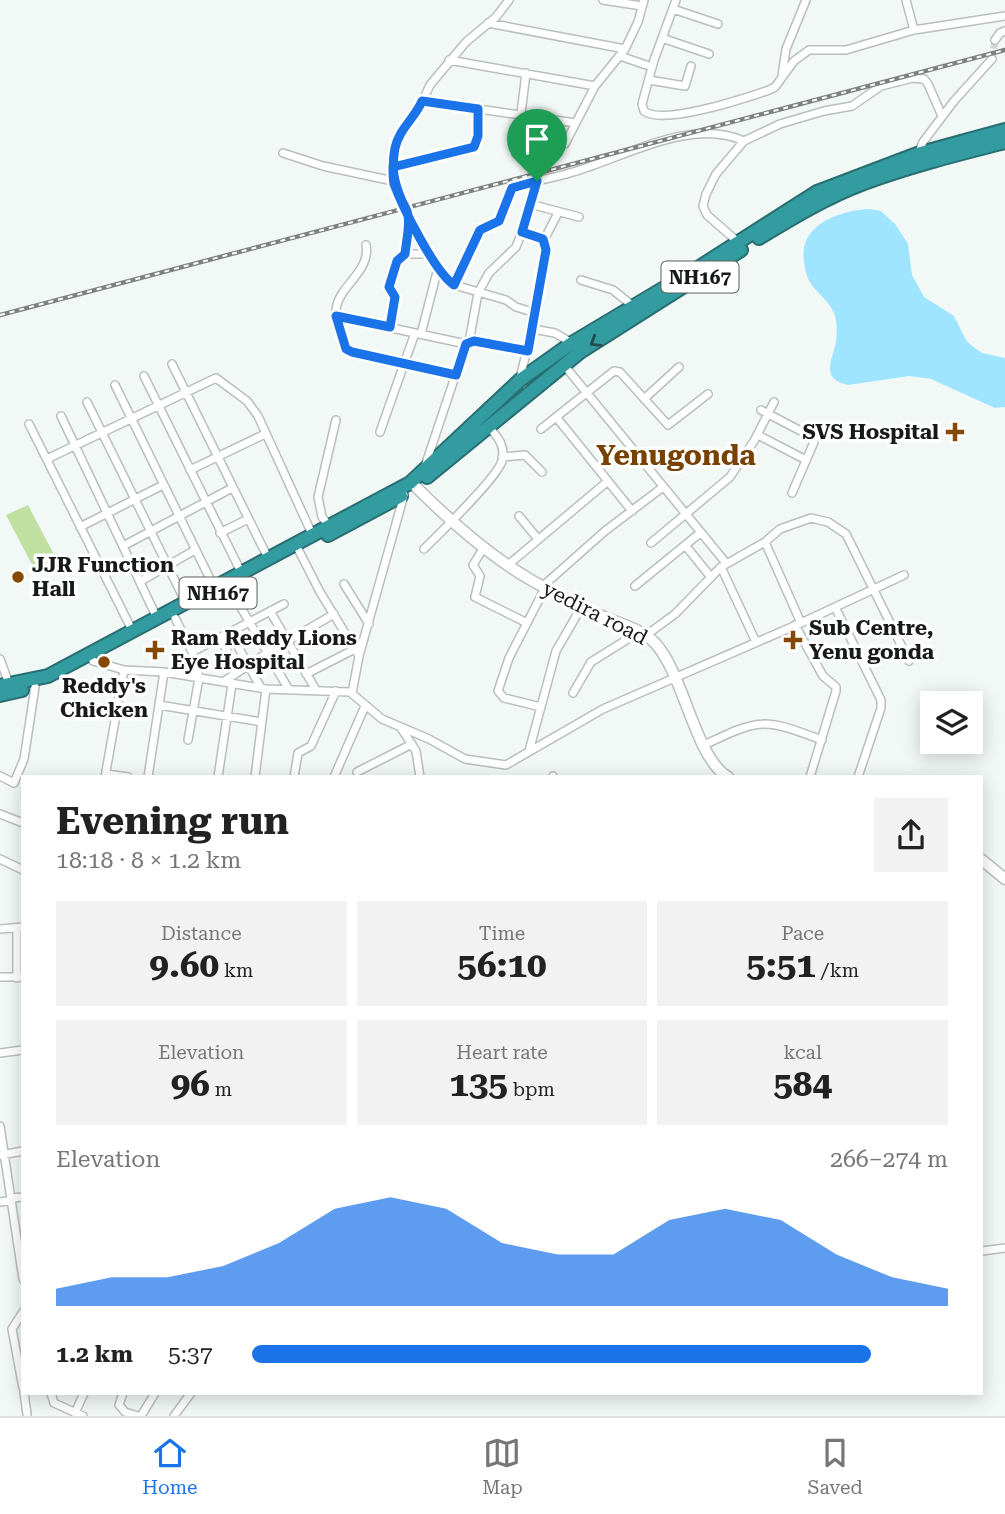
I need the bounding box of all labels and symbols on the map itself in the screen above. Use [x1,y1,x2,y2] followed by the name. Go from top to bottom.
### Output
[507,109,567,181] pin
[662,262,738,292] road number: NH167
[589,334,602,347] one-way arrow
[802,420,939,444] place label: SVS Hospital
[945,422,965,442] marker: SVS Hospital
[596,439,756,472] district label: Yenugonda
[32,553,174,601] place label: JJR Function Hall
[10,569,26,585] marker: JJR Function Hall
[538,576,652,650] street label: yedira road
[180,578,256,608] road number: NH167
[809,616,935,664] place label: Sub Centre, Yenu gonda
[171,626,357,674] place label: Ram Reddy Lions Eye Hospital
[783,630,803,650] marker: Sub Centre, Yenu gonda
[145,640,165,660] marker: Ram Reddy Lions Eye Hospital
[96,654,112,670] marker: Reddy's Chicken
[60,674,148,722] place label: Reddy's Chicken

